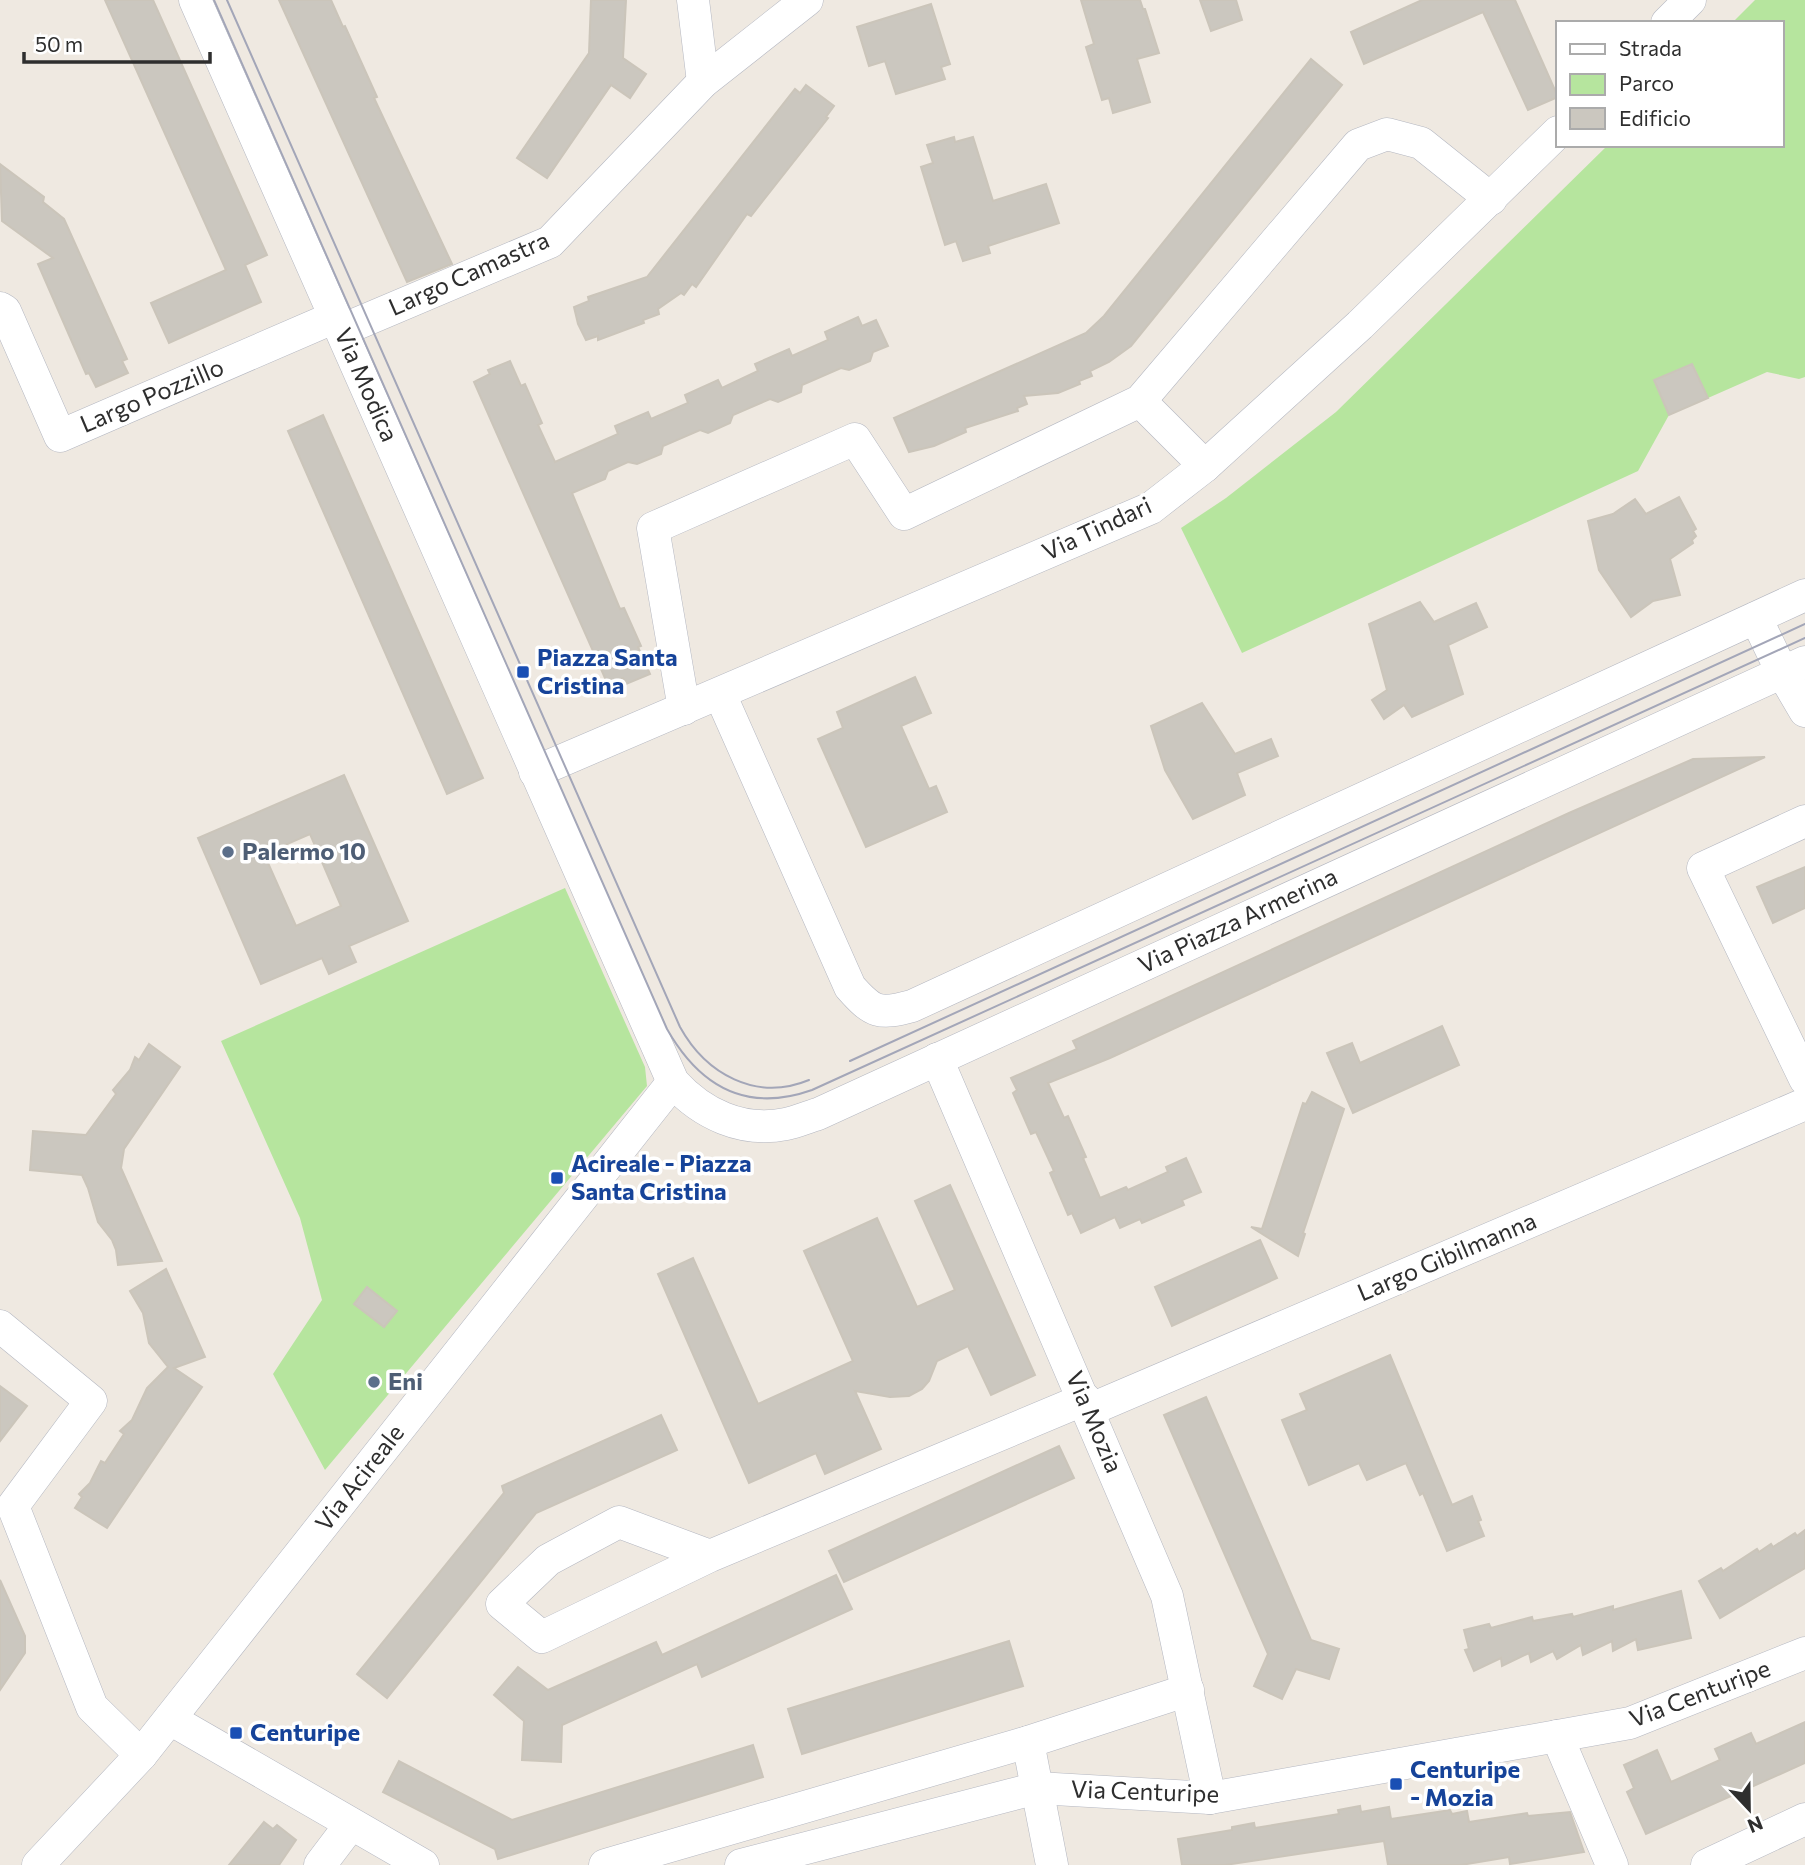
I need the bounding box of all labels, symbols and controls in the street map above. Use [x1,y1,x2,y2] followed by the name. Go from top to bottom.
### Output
[24,21,210,65] scale bar
[1556,21,1784,147] legend
[35,31,83,56] text: 50 m
[1619,35,1682,60] text: Strada
[1619,70,1674,95] text: Parco
[1619,105,1691,130] text: Edificio
[384,224,553,321] street label: Largo Camastra
[329,323,405,446] street label: Via Modica
[75,351,228,438] street label: Largo Pozzillo
[1037,490,1156,566] street label: Via Tindari
[537,642,678,699] place label: Piazza Santa Cristina
[515,664,531,680] marker: Piazza Santa Cristina
[242,836,366,865] place label: Palermo 10
[220,844,236,860] marker: Palermo 10
[1133,861,1342,979] street label: Via Piazza Armerina
[571,1148,752,1205] place label: Acireale - Piazza Santa Cristina
[549,1170,565,1186] marker: Acireale - Piazza Santa Cristina
[1353,1205,1540,1306] street label: Largo Gibilmanna
[388,1366,423,1395] place label: Eni
[1061,1366,1130,1477] street label: Via Mozia
[366,1374,382,1390] marker: Eni
[308,1418,409,1536] street label: Via Acireale
[1625,1652,1774,1733] street label: Via Centuripe
[250,1717,360,1746] place label: Centuripe
[228,1725,244,1741] marker: Centuripe
[1410,1754,1520,1811] place label: Centuripe - Mozia
[1070,1773,1220,1808] street label: Via Centuripe
[1714,1774,1784,1844] north arrow
[1388,1776,1404,1792] marker: Centuripe - Mozia
[1745,1812,1766,1839] text: N

